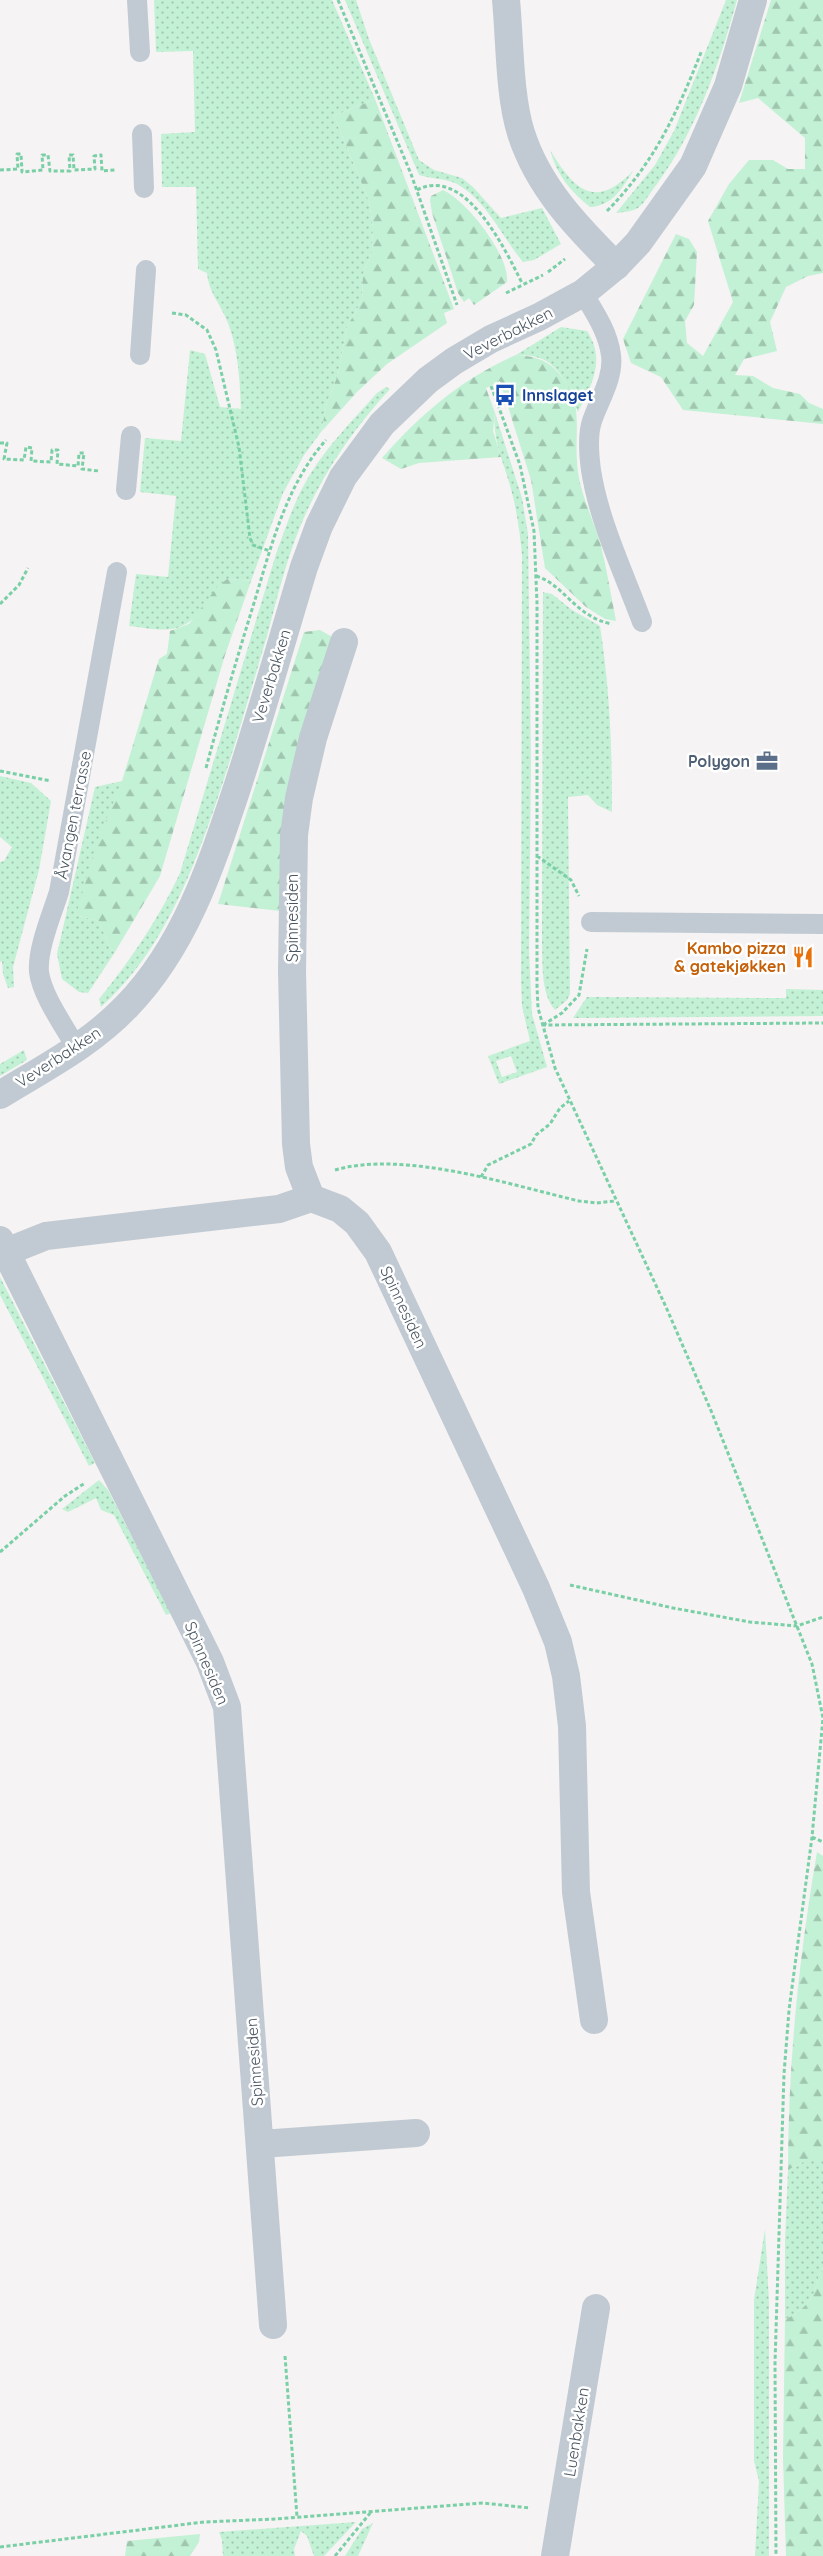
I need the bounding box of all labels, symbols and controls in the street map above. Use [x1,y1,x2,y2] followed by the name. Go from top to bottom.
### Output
[460,302,556,364] street label: Veverbakken
[492,382,518,408] bus stop icon: Innslaget
[522,385,593,405] place label: Innslaget
[247,627,295,725] street label: Veverbakken
[754,748,780,774] office icon: Polygon
[51,749,95,881] street label: Åvangen terrasse
[688,751,750,771] place label: Polygon
[282,874,302,962] street label: Spinnesiden
[674,938,786,976] place label: Kambo pizza & gatekjøkken
[790,944,816,970] restaurant icon: Kambo pizza & gatekjøkken
[12,1022,104,1092] street label: Veverbakken
[376,1263,432,1351] street label: Spinnesiden
[180,1618,234,1708] street label: Spinnesiden
[241,2017,267,2107] street label: Spinnesiden
[559,2386,593,2478] street label: Luenbakken

